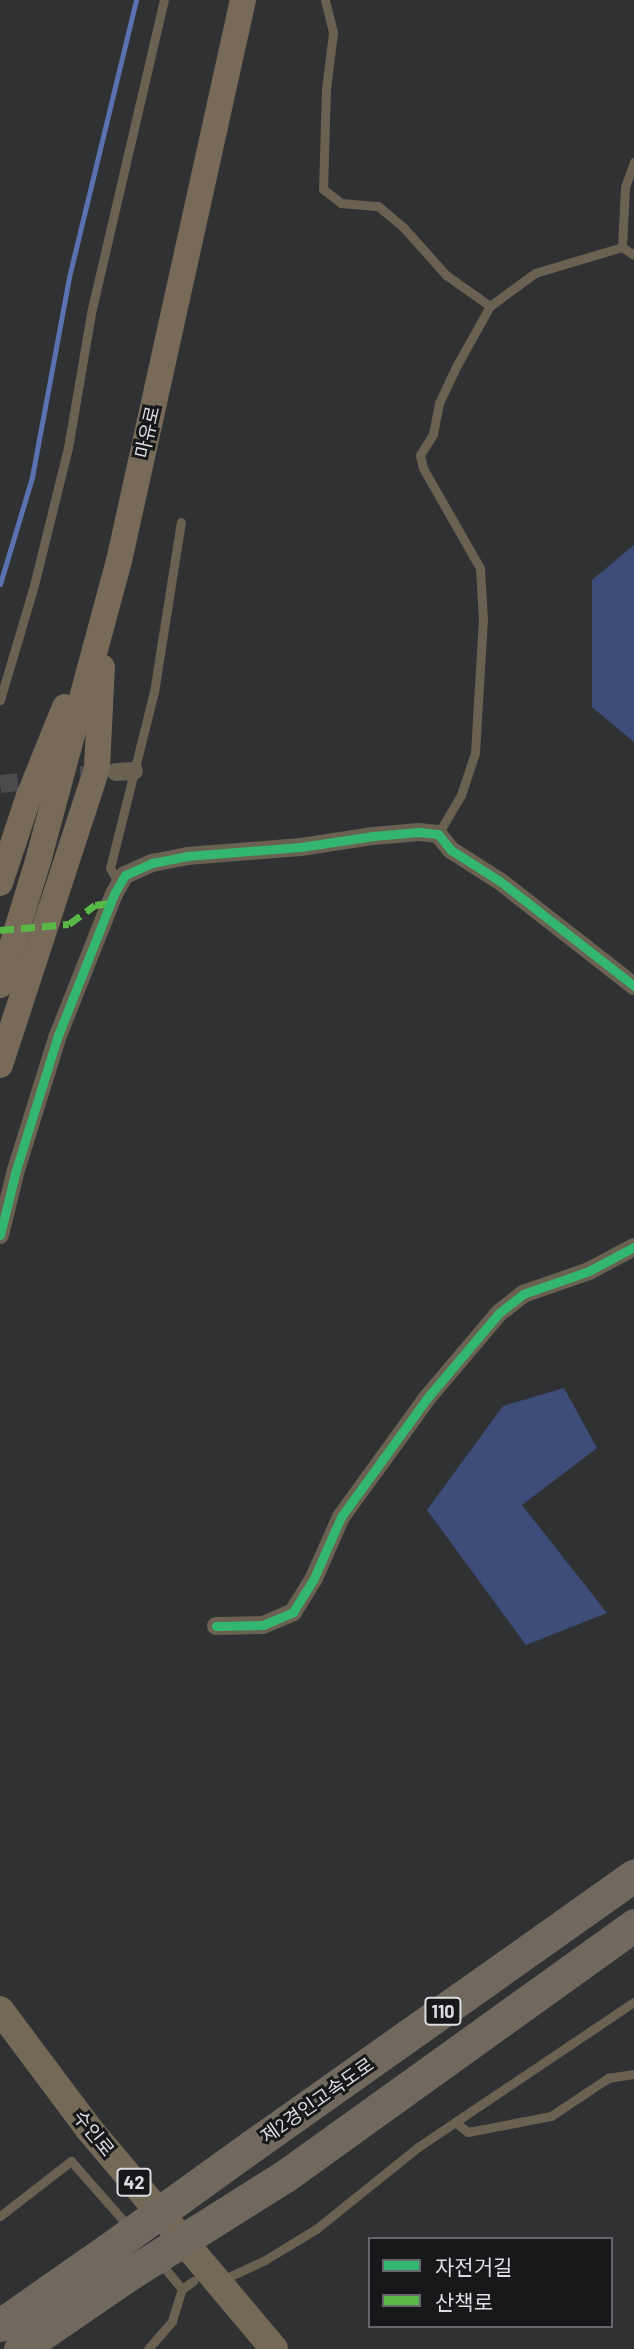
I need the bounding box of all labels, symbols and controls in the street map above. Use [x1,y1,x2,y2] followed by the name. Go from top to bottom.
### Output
[130,404,164,460] street label: 마유로
[424,1996,462,2025] road number: 110
[256,2053,378,2147] street label: 제2경인고속도로
[69,2105,119,2161] street label: 수인로
[116,2168,152,2196] road number: 42
[368,2237,613,2328] legend
[435,2254,512,2279] text: 자전거길
[435,2289,493,2314] text: 산책로

